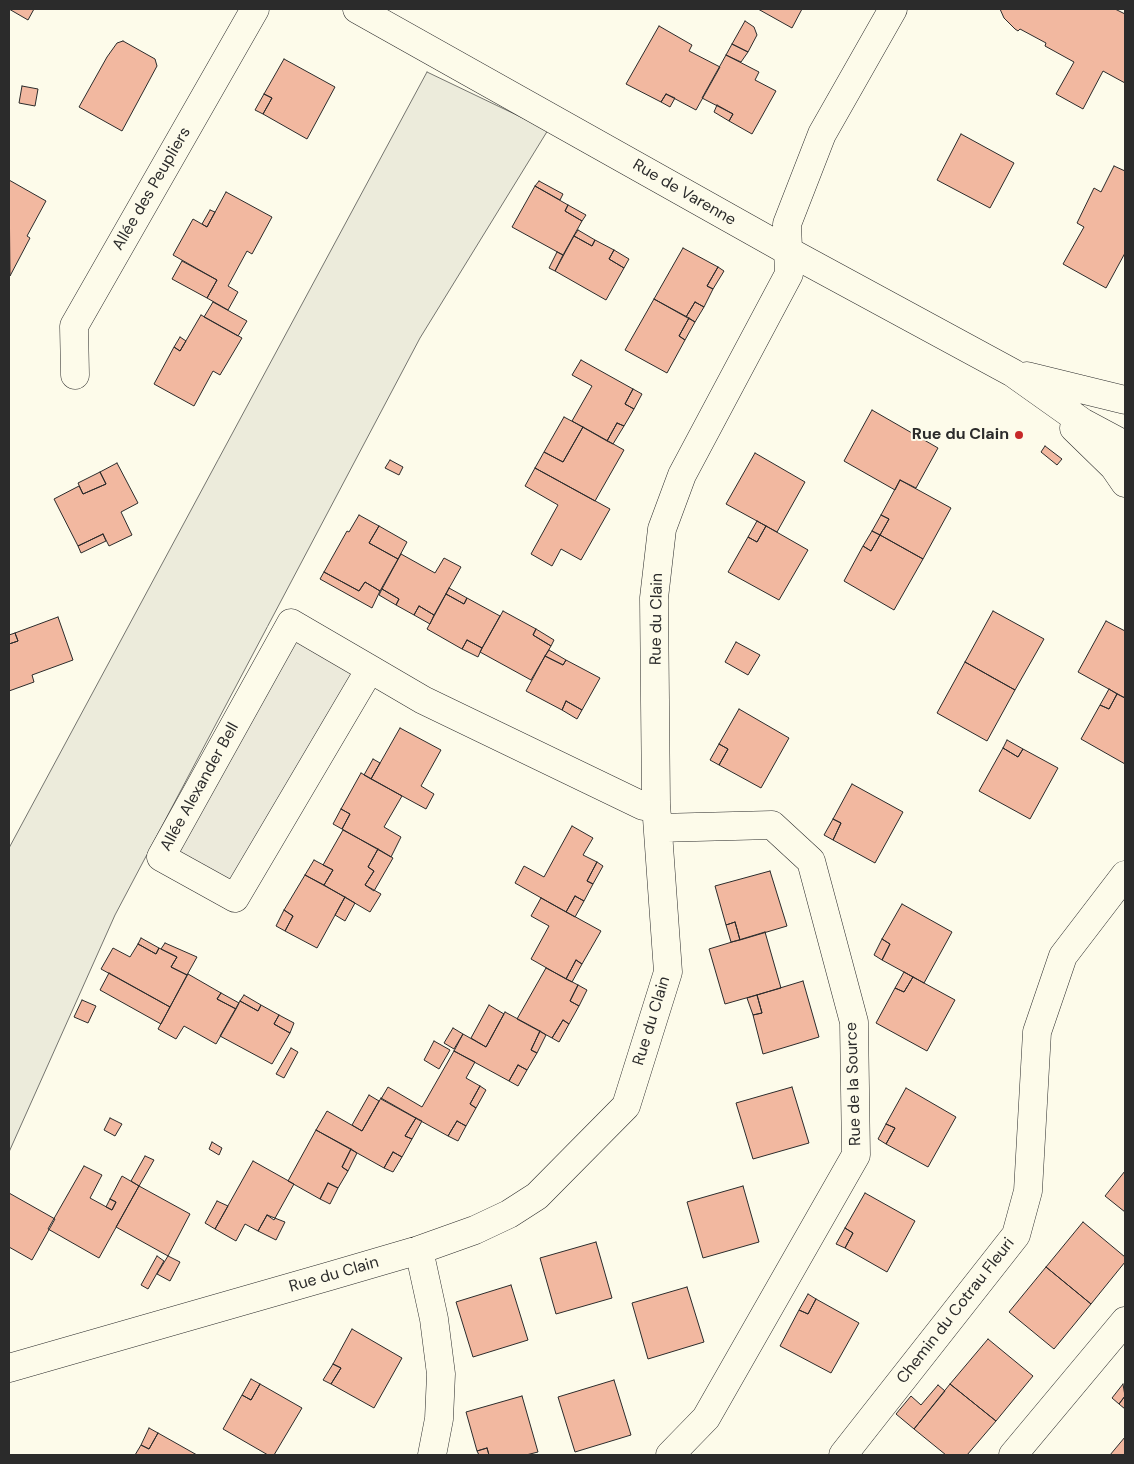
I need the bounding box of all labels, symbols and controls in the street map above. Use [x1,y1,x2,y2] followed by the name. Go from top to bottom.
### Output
[109,124,195,254] street label: Allée des Peupliers
[629,156,739,230] street label: Rue de Varenne
[912,425,1009,445] place label: Rue du Clain
[1013,429,1025,441] marker: Rue du Clain
[647,573,667,665] street label: Rue du Clain
[157,719,243,855] street label: Allée Alexander Bell
[629,974,675,1068] street label: Rue du Clain
[842,1022,866,1146] street label: Rue de la Source
[893,1234,1019,1388] street label: Chemin du Cotrau Fleuri
[287,1253,381,1297] street label: Rue du Clain

